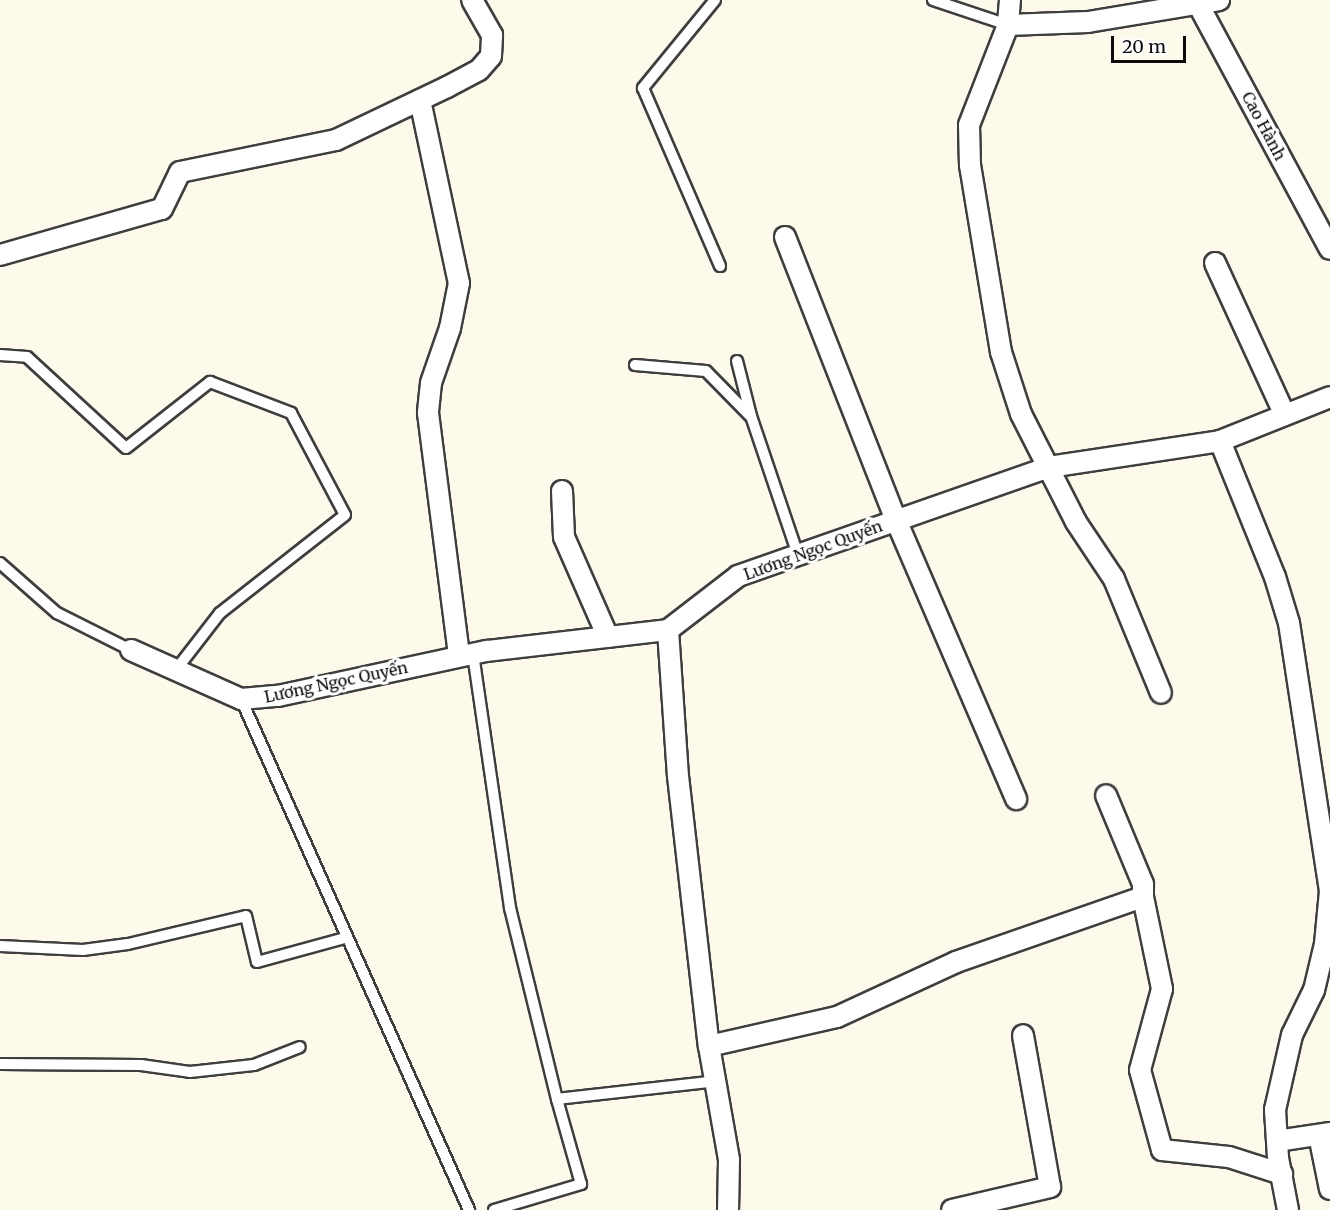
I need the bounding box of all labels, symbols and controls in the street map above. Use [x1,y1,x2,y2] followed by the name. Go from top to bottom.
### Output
[1114,24,1189,62] scale bar
[1122,35,1166,58] text: 20 m
[1238,88,1290,164] street label: Cao Hành
[741,516,885,584] street label: Lương Ngọc Quyến
[262,657,410,707] street label: Lương Ngọc Quyến

